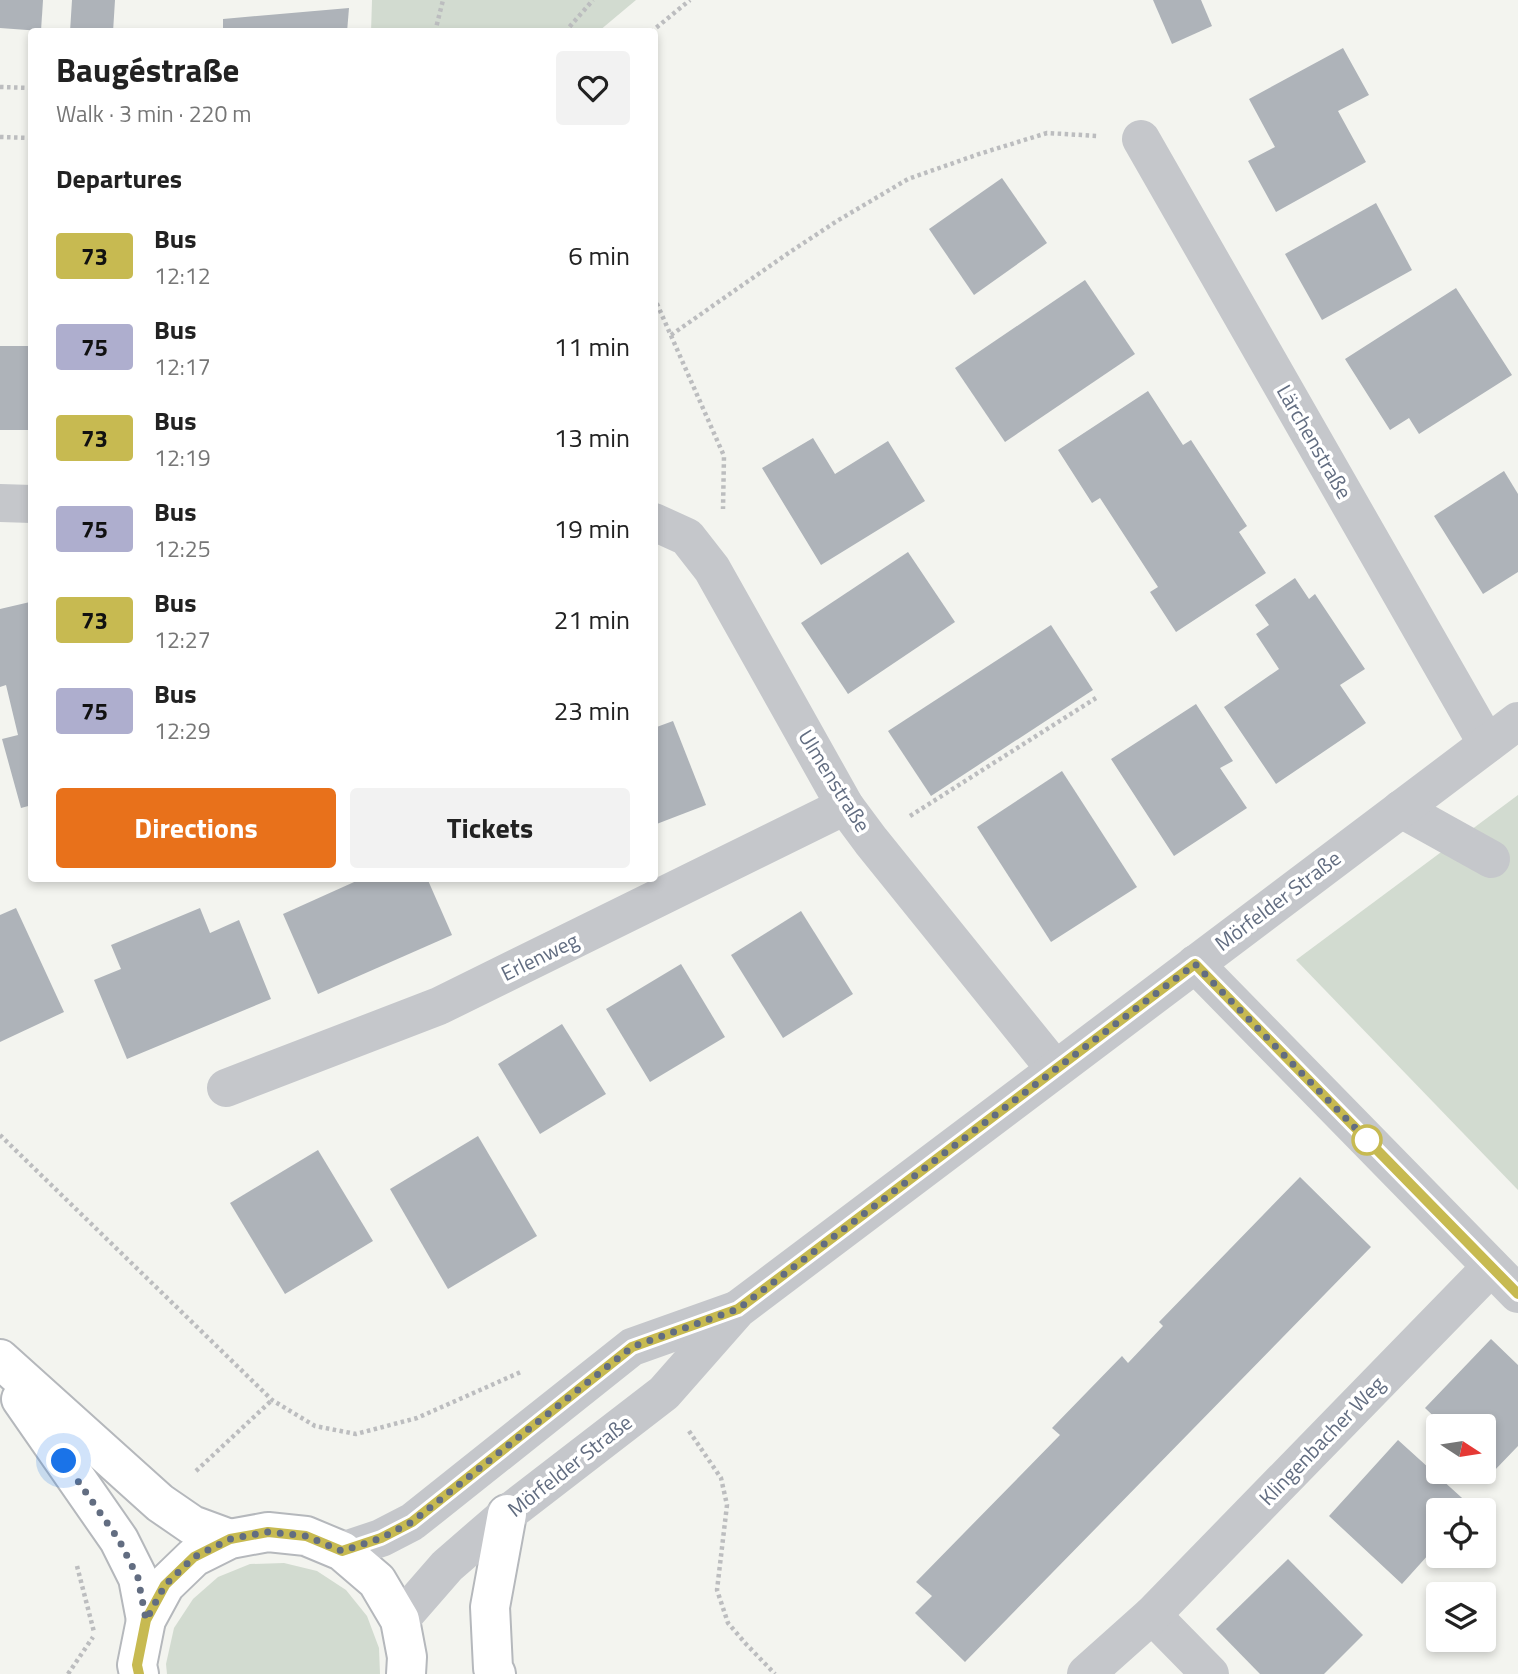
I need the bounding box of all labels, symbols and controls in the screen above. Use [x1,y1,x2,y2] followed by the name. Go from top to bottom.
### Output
[56,45,239,95] text: Baugéstraße
[556,51,630,125] button: heart
[56,96,252,131] text: Walk · 3 min · 220 m
[56,159,182,198] text: Departures
[154,219,196,258] text: Bus
[568,236,630,275] text: 6 min
[81,238,108,274] text: 73
[154,258,211,293] text: 12:12
[154,310,196,349] text: Bus
[554,327,630,366] text: 11 min
[81,329,108,365] text: 75
[154,349,211,384] text: 12:17
[1269,378,1361,505] street label: Lärchenstraße
[154,401,196,440] text: Bus
[554,418,630,457] text: 13 min
[81,420,108,456] text: 73
[154,440,211,475] text: 12:19
[154,492,196,531] text: Bus
[554,509,630,548] text: 19 min
[81,511,108,547] text: 75
[154,531,211,566] text: 12:25
[154,583,196,622] text: Bus
[554,600,630,639] text: 21 min
[81,602,108,638] text: 73
[154,622,211,657] text: 12:27
[154,674,196,713] text: Bus
[554,691,630,730] text: 23 min
[81,693,108,729] text: 75
[154,713,211,748] text: 12:29
[791,723,879,838] street label: Ulmenstraße
[56,788,336,868] button: Directions
[350,788,630,868] button: Tickets
[1208,842,1347,958] street label: Mörfelder Straße
[495,923,584,989] street label: Erlenweg
[1352,1125,1382,1155] unlabelled marker
[1251,1368,1392,1512] street label: Klingenbacher Weg
[500,1406,639,1524] street label: Mörfelder Straße
[1426,1414,1496,1484] north arrow
[1426,1414,1496,1652] map controls
[46,1443,81,1478] your location
[1426,1498,1496,1568] button: locate
[1426,1582,1496,1652] button: layers

